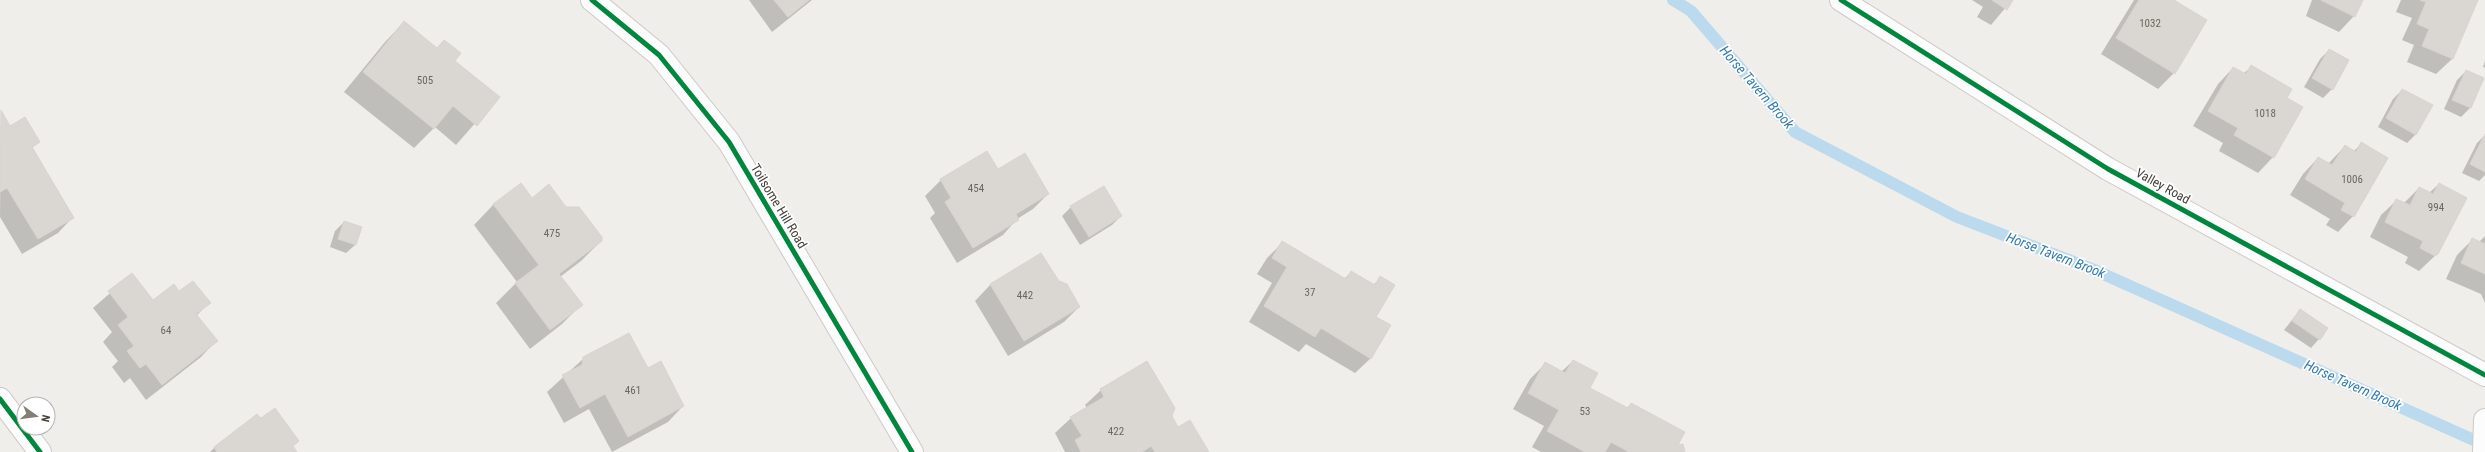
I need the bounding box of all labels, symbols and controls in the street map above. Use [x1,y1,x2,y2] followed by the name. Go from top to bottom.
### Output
[2139,17,2161,30] house number: 1032
[1717,42,1798,132] water label: Horse Tavern Brook
[417,74,433,87] house number: 505
[2254,107,2276,120] house number: 1018
[748,161,810,251] street label: Toilsome Hill Road
[2133,165,2193,207] street label: Valley Road
[2341,173,2363,186] house number: 1006
[968,182,985,195] house number: 454
[2428,201,2445,214] house number: 994
[544,227,560,240] house number: 475
[2004,229,2109,282] water label: Horse Tavern Brook
[1305,286,1315,299] house number: 37
[1017,289,1033,302] house number: 442
[161,324,172,337] house number: 64
[2302,356,2405,414] water label: Horse Tavern Brook
[625,384,641,397] house number: 461
[16,396,56,436] north arrow
[1580,405,1590,418] house number: 53
[38,413,52,423] text: N
[1108,425,1124,438] house number: 422

